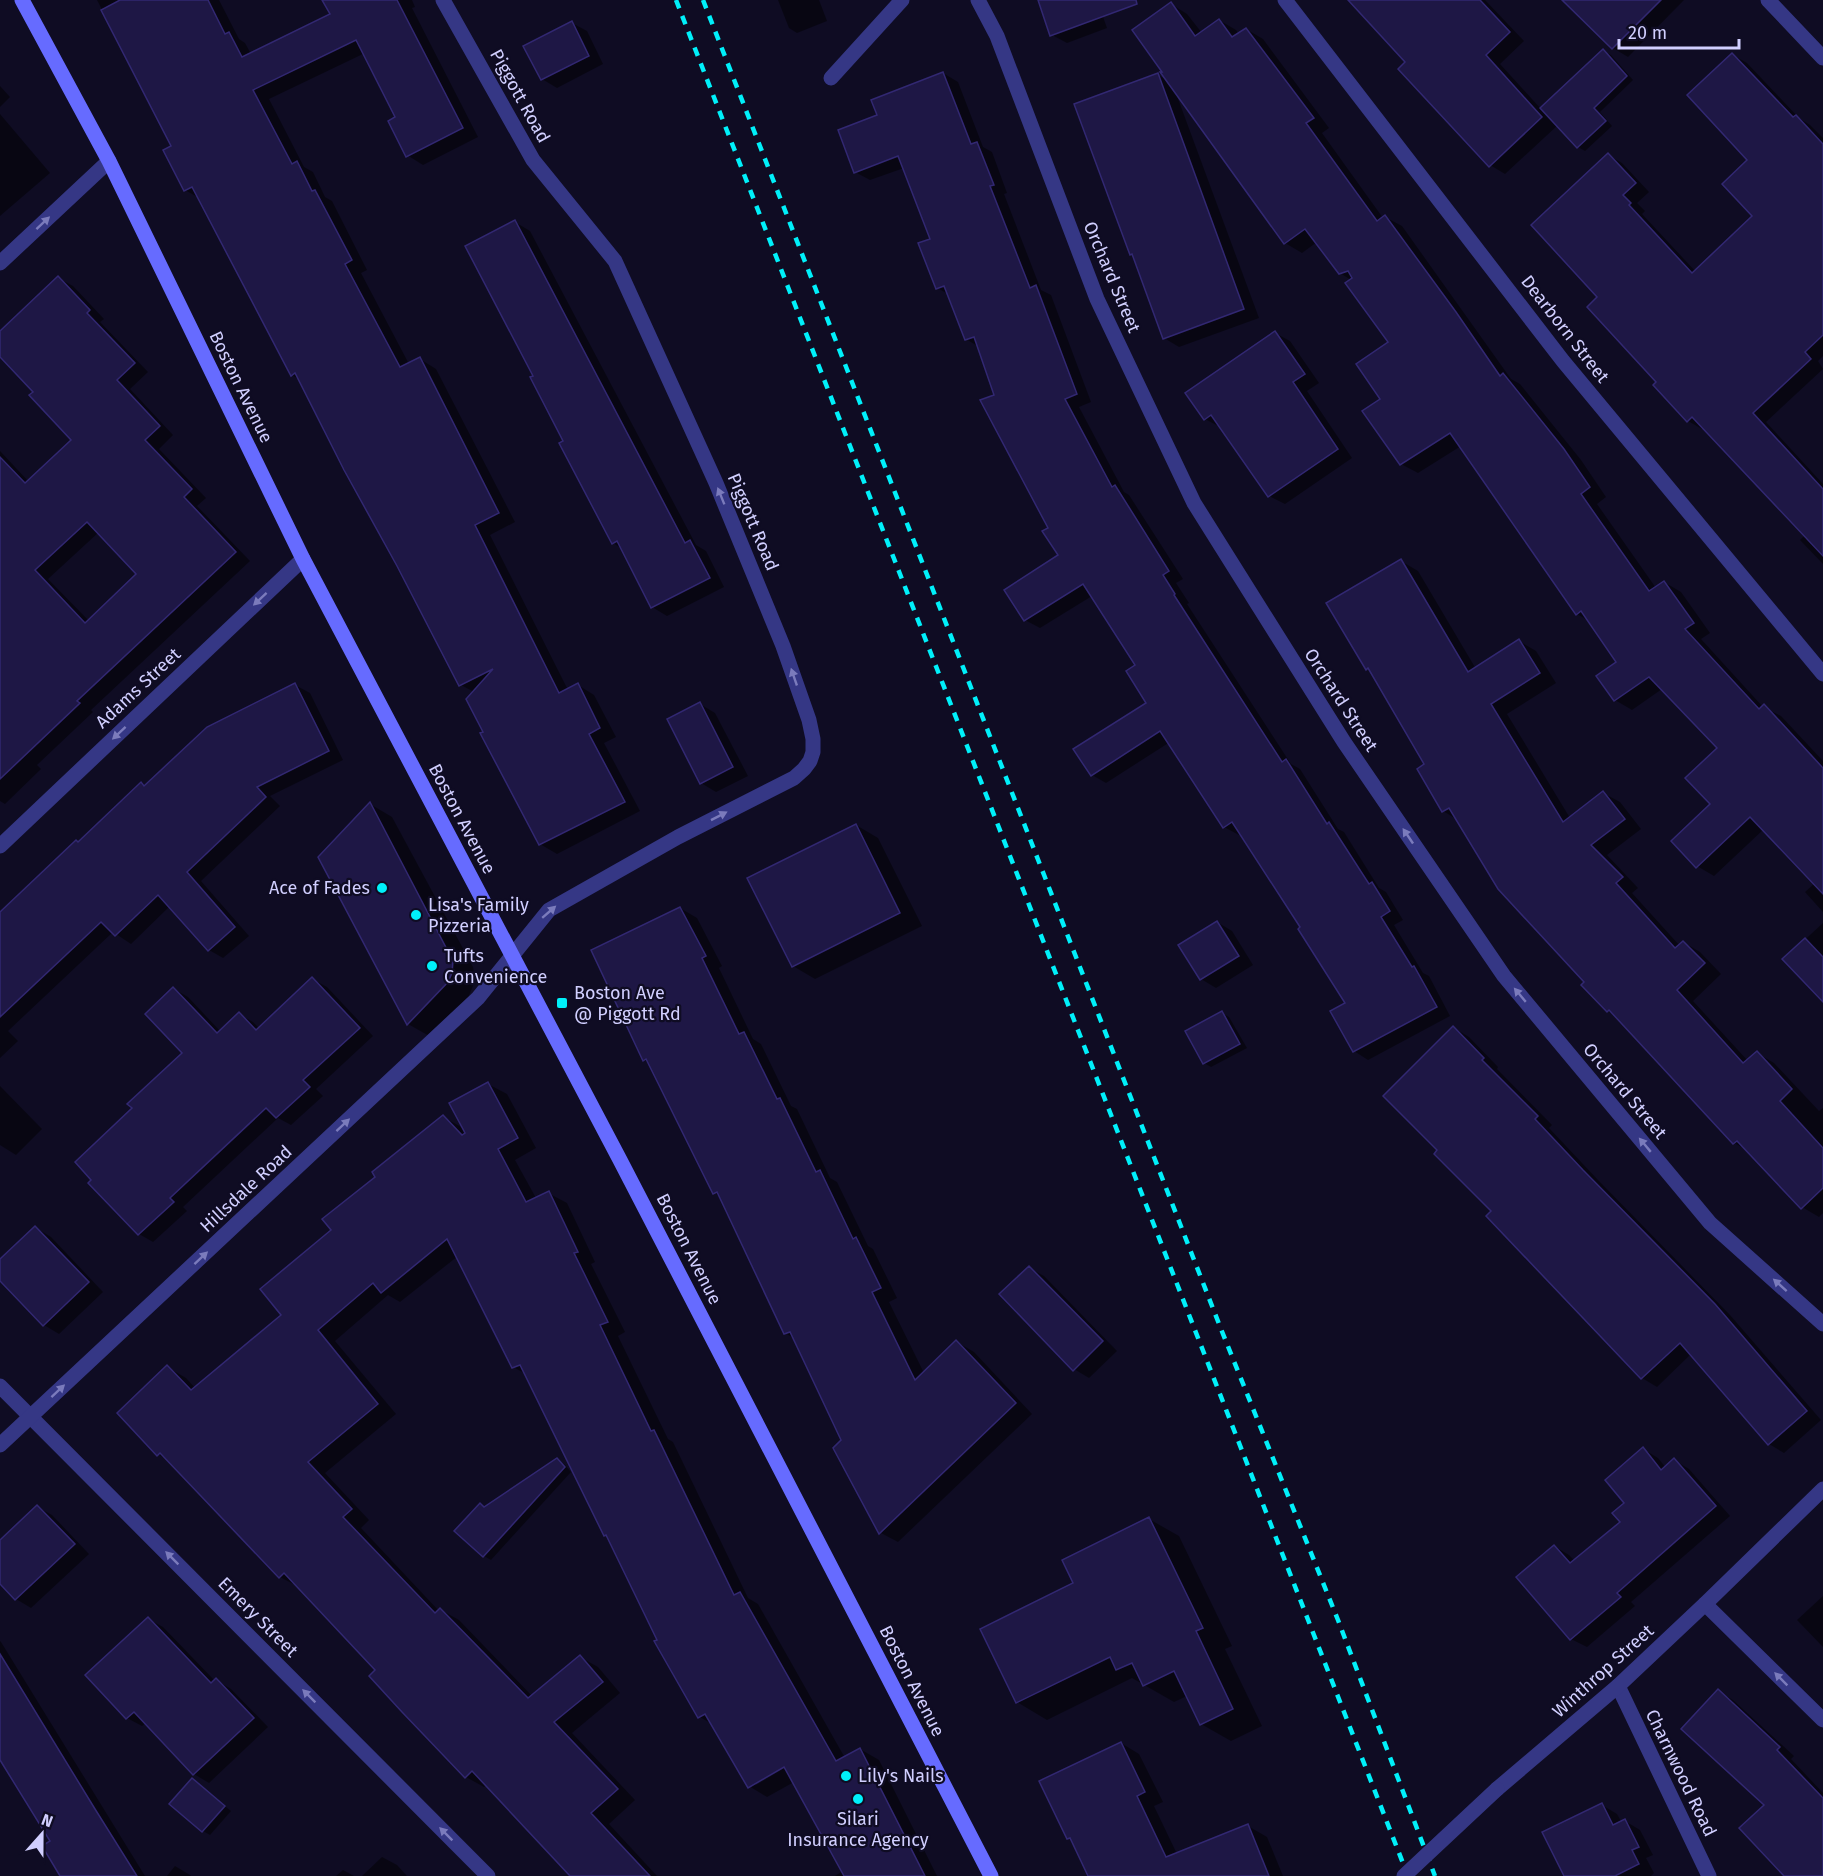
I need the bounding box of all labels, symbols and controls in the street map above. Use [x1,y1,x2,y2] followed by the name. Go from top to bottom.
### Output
[1619,12,1739,50] scale bar
[1628,22,1667,44] text: 20 m
[485,45,555,147] street label: Piggott Road
[35,216,49,230] one-way arrow
[1079,218,1145,336] street label: Orchard Street
[1516,271,1614,387] street label: Dearborn Street
[204,327,278,447] street label: Boston Avenue
[723,470,783,574] street label: Piggott Road
[716,487,726,505] one-way arrow
[254,592,268,606] one-way arrow
[91,643,185,733] street label: Adams Street
[1299,644,1383,756] street label: Orchard Street
[789,668,798,686] one-way arrow
[112,726,126,740] one-way arrow
[424,760,500,878] street label: Boston Avenue
[710,811,727,821] one-way arrow
[1402,828,1414,844] one-way arrow
[269,877,370,899] place label: Ace of Fades
[375,881,389,895] marker: Ace of Fades
[428,894,529,937] place label: Lisa's Family Pizzeria
[542,905,557,919] one-way arrow
[409,908,423,922] marker: Lisa's Family Pizzeria
[444,945,547,988] place label: Tufts Convenience
[425,959,439,973] marker: Tufts Convenience
[574,982,681,1025] place label: Boston Ave @ Piggott Rd
[1513,987,1526,1003] one-way arrow
[555,996,569,1010] marker: Boston Ave @ Piggott Rd
[1578,1039,1672,1144] street label: Orchard Street
[336,1118,351,1132] one-way arrow
[1639,1137,1652,1152] one-way arrow
[195,1141,297,1237] street label: Hillsdale Road
[652,1190,726,1308] street label: Boston Avenue
[193,1251,208,1265] one-way arrow
[1772,1278,1787,1292] one-way arrow
[50,1385,65,1398] one-way arrow
[165,1551,179,1565] one-way arrow
[213,1572,303,1662] street label: Emery Street
[1548,1619,1659,1722] street label: Winthrop Street
[875,1622,949,1740] street label: Boston Avenue
[1775,1673,1789,1687] one-way arrow
[302,1689,316,1704] one-way arrow
[1641,1706,1721,1840] street label: Charnwood Road
[858,1765,944,1787] place label: Lily's Nails
[839,1769,853,1783] marker: Lily's Nails
[851,1792,865,1806] marker: Silari Insurance Agency
[12,1804,72,1864] north arrow
[787,1808,929,1851] place label: Silari Insurance Agency
[39,1810,56,1831] text: N
[440,1828,454,1842] one-way arrow

